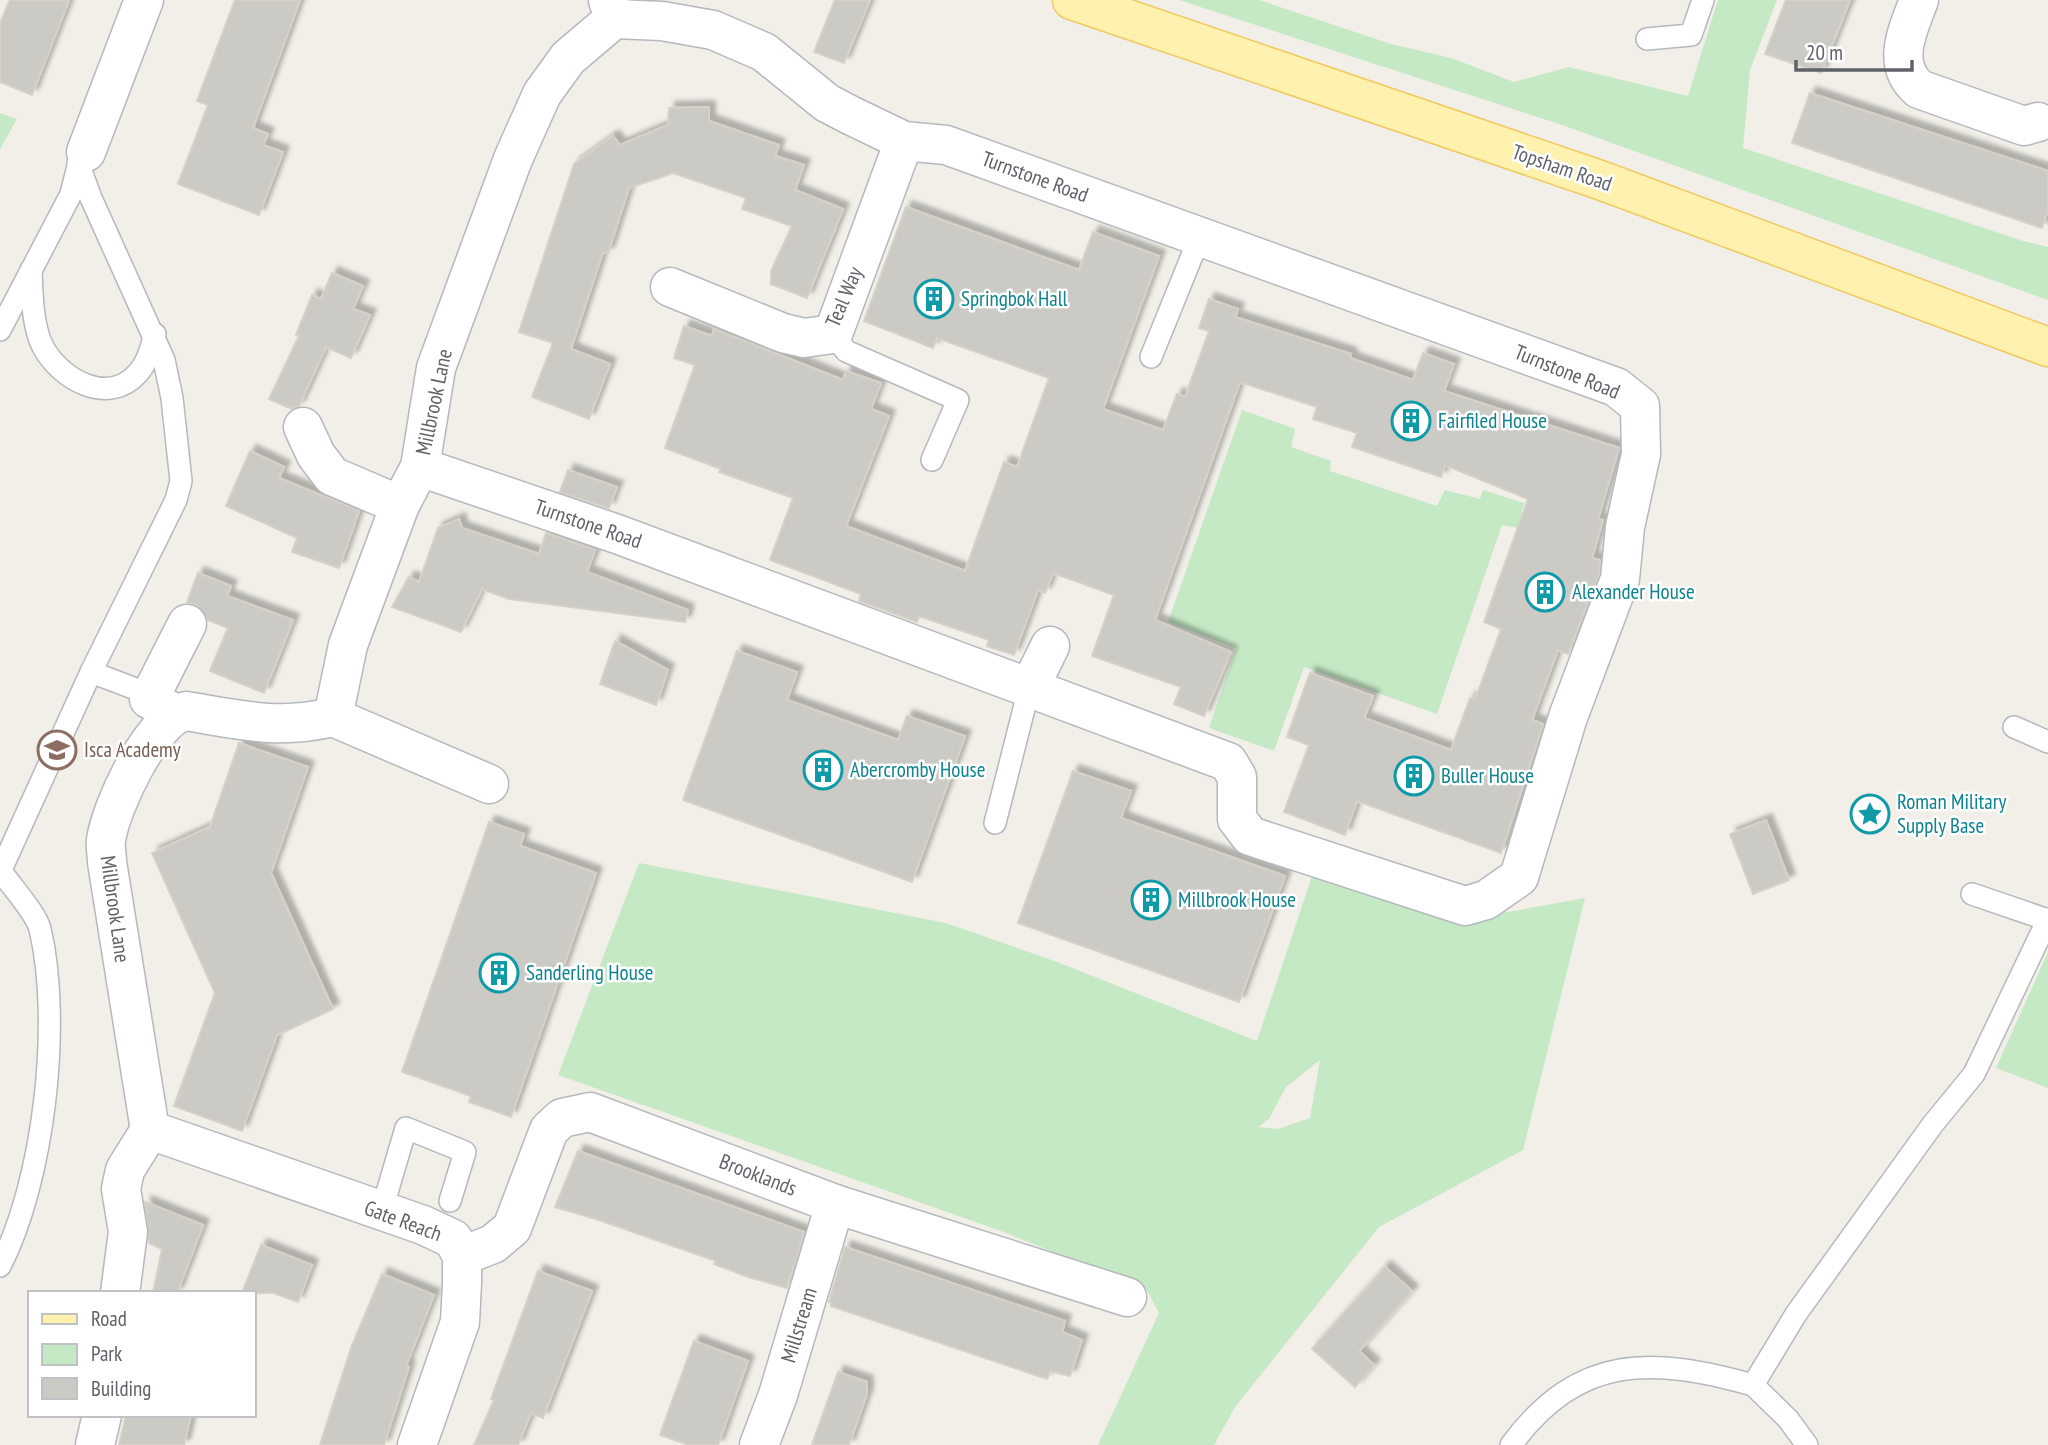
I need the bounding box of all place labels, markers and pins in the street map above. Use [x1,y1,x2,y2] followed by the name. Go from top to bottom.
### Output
[913,278,955,320] building icon: Springbok Hall
[961,285,1068,312] place label: Springbok Hall
[1390,400,1432,442] building icon: Fairfiled House
[1438,407,1547,434] place label: Fairfiled House
[1524,571,1566,613] building icon: Alexander House
[1572,578,1695,605] place label: Alexander House
[36,729,78,771] school or university icon: Isca Academy
[84,736,181,763] place label: Isca Academy
[802,749,844,791] building icon: Abercromby House
[1393,755,1435,797] building icon: Buller House
[850,756,985,783] place label: Abercromby House
[1441,762,1534,789] place label: Buller House
[1897,788,2006,839] place label: Roman Military Supply Base
[1849,793,1891,835] place icon: Roman Military Supply Base
[1130,879,1172,921] building icon: Millbrook House
[1178,886,1296,913] place label: Millbrook House
[478,952,520,994] building icon: Sanderling House
[526,959,654,986] place label: Sanderling House

